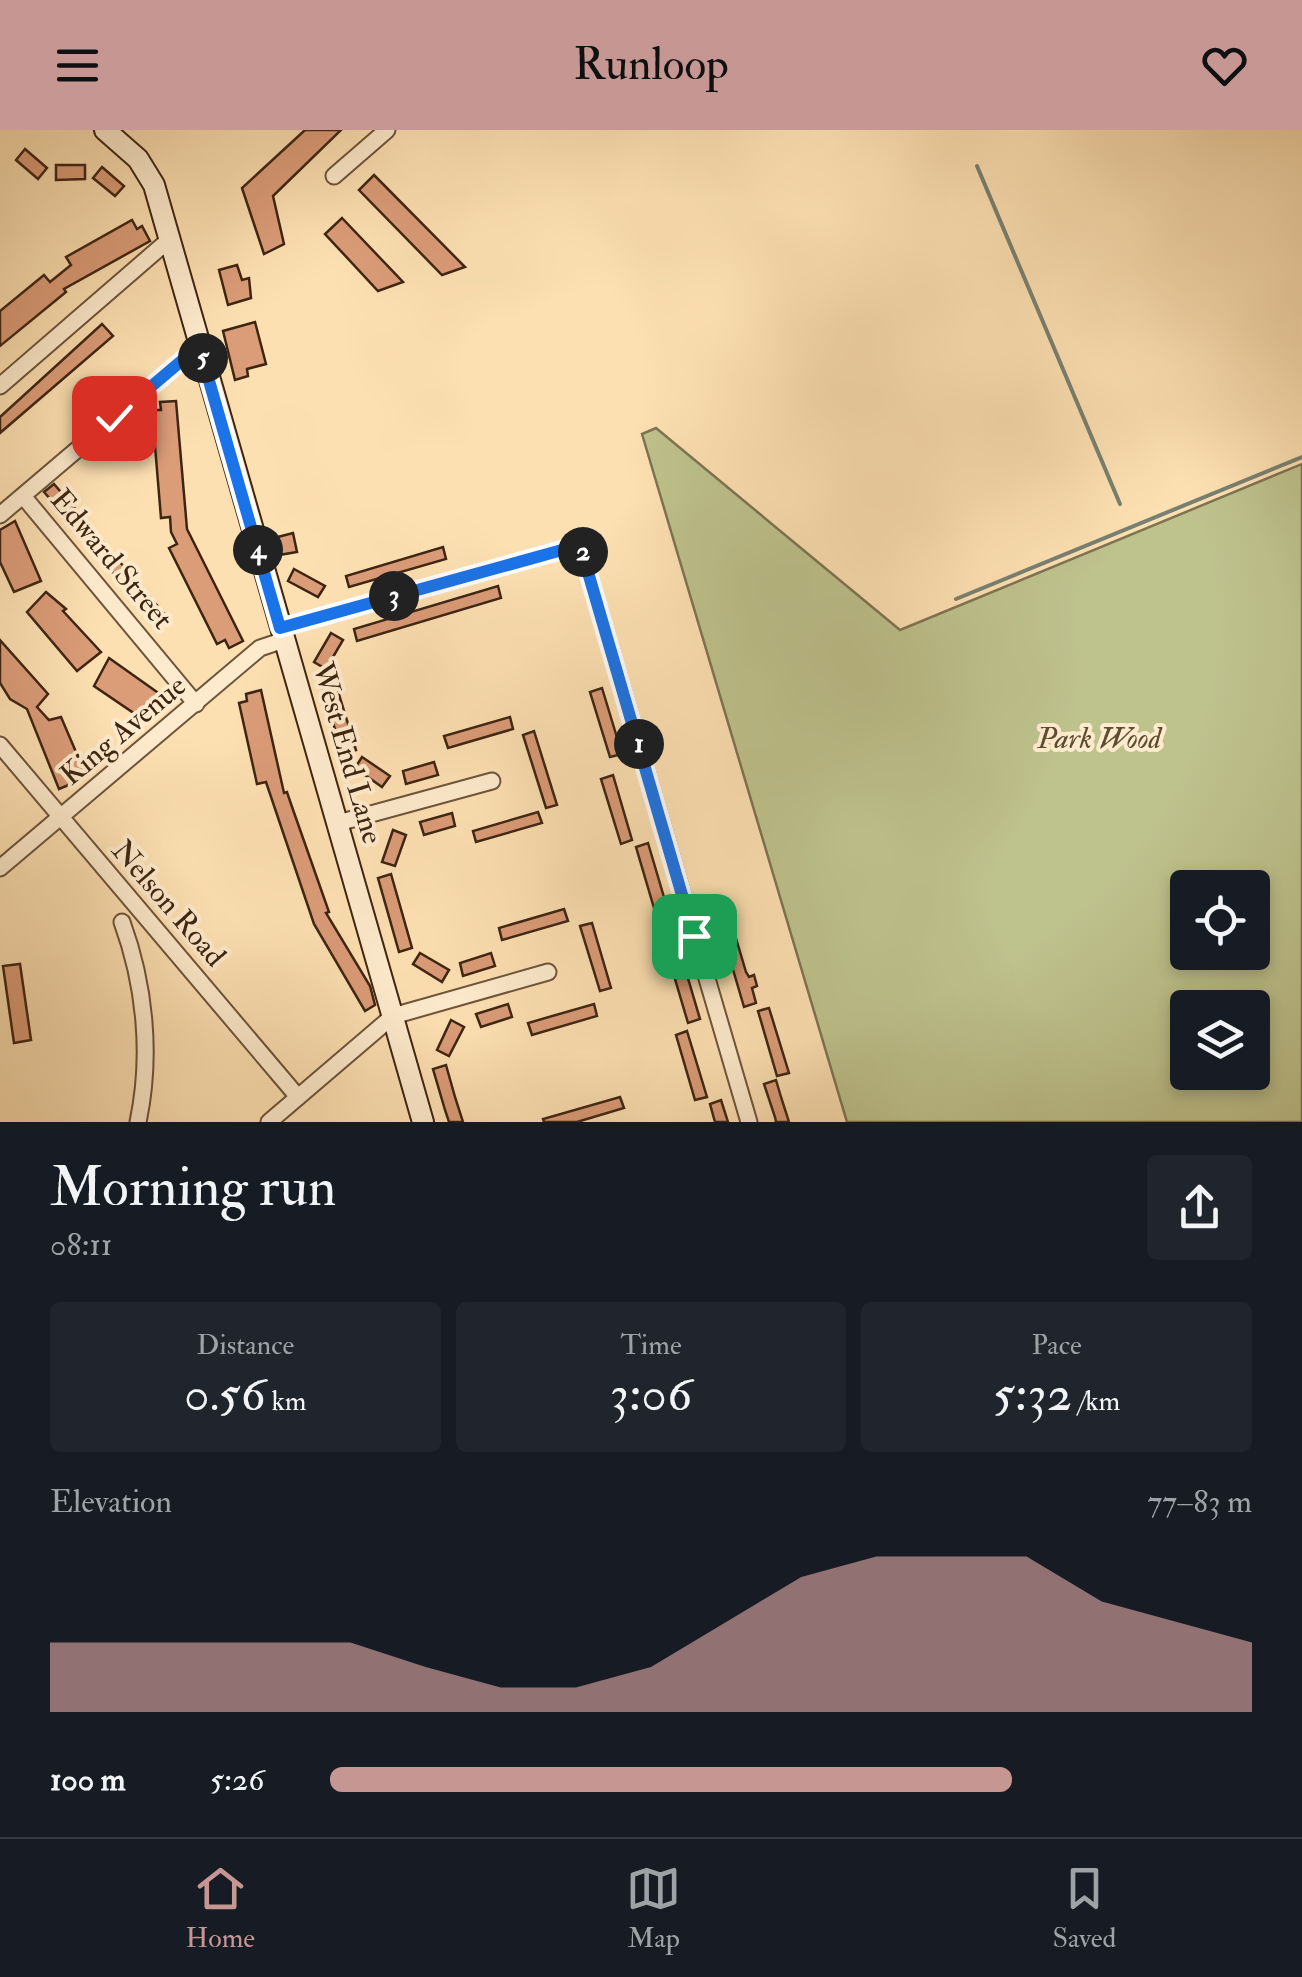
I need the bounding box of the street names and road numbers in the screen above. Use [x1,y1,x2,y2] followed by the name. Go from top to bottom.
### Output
[42,482,181,637] street label: Edward Street
[304,657,391,848] street label: West End Lane
[53,667,194,794] street label: King Avenue
[104,832,234,974] street label: Nelson Road

